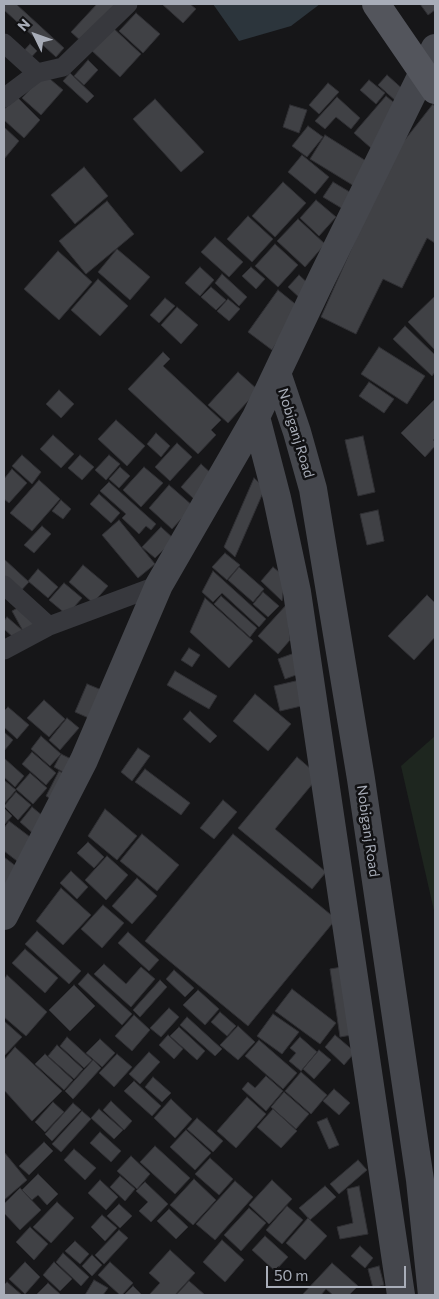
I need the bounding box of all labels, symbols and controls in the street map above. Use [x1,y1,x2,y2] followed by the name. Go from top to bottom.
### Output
[10,10,60,60] north arrow
[14,15,33,34] text: N
[274,386,318,480] street label: Nobiganj Road
[353,784,383,878] street label: Nobiganj Road
[269,1256,409,1288] scale bar
[274,1266,308,1284] text: 50 m

